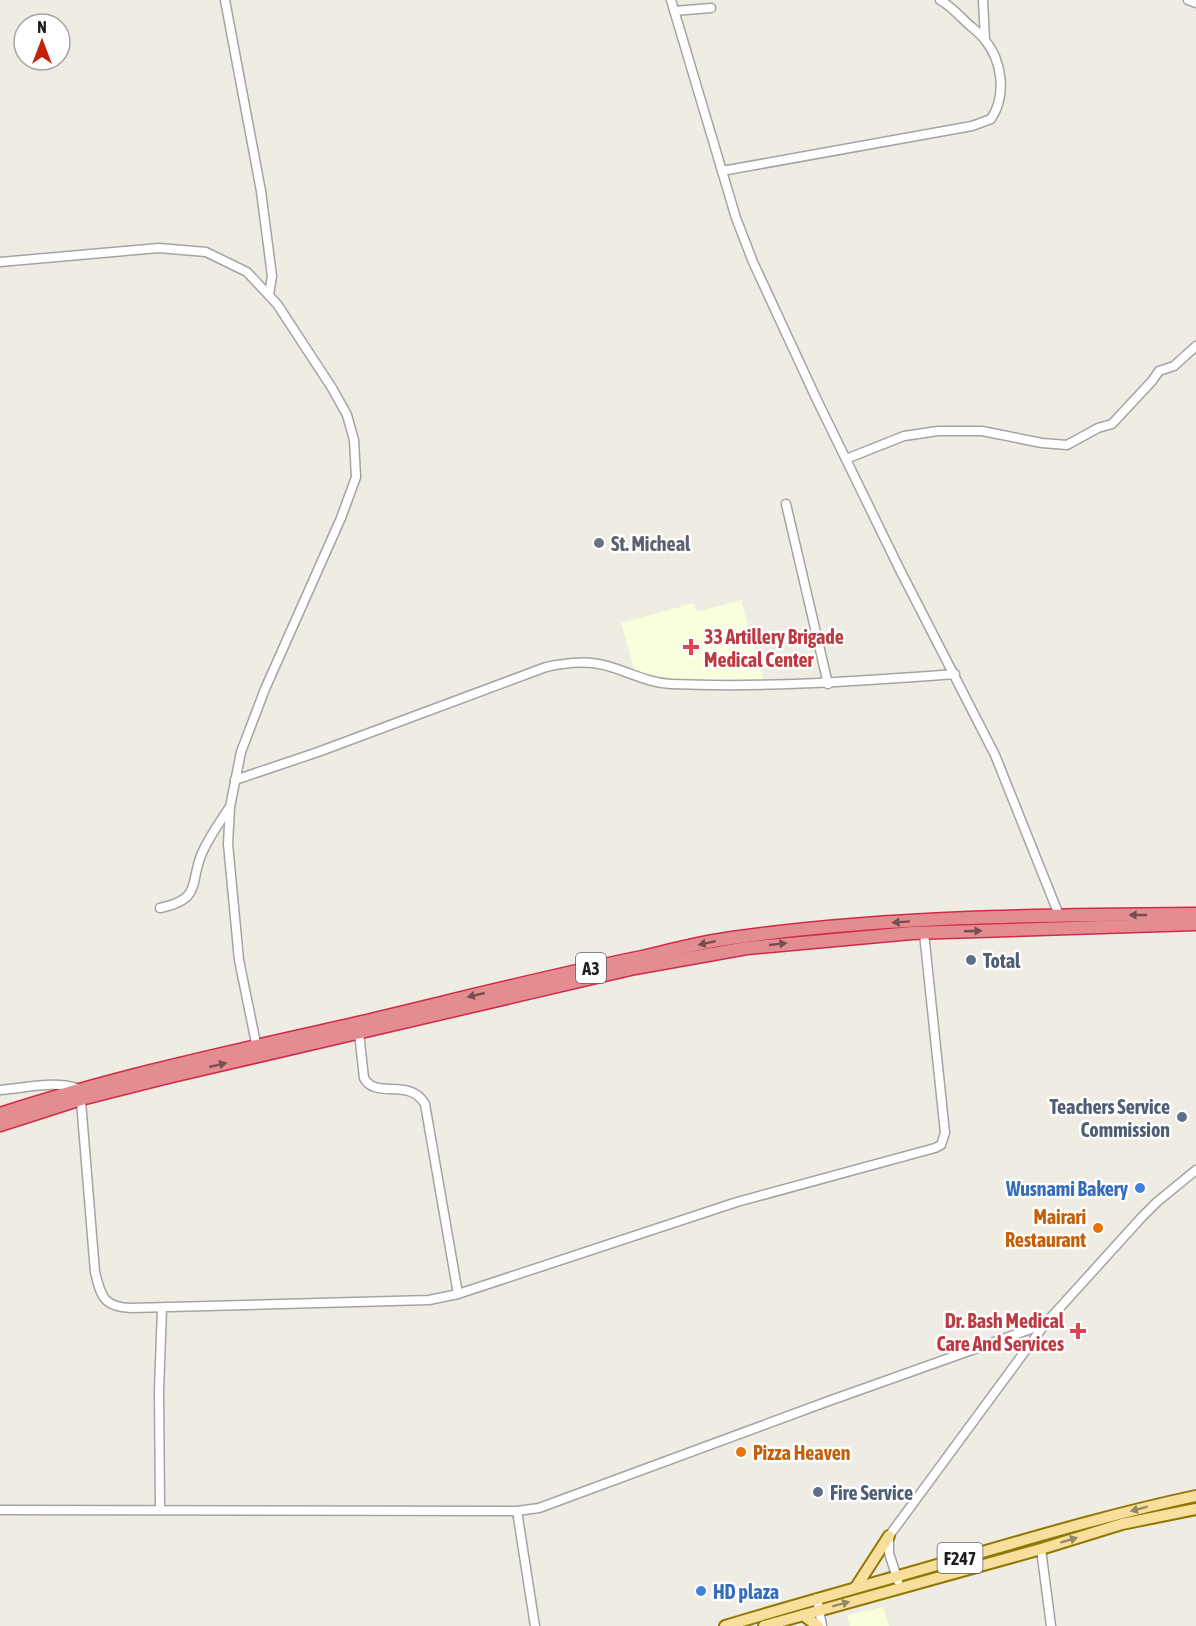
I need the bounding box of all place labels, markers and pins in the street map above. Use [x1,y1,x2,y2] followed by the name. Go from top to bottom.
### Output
[611,532,691,555] place label: St. Micheal
[592,536,606,550] marker: St. Micheal
[704,625,844,671] place label: 33 Artillery Brigade Medical Center
[682,638,700,656] marker: 33 Artillery Brigade Medical Center
[983,949,1021,972] place label: Total
[964,953,978,967] marker: Total
[1049,1095,1170,1141] place label: Teachers Service Commission
[1175,1110,1189,1124] marker: Teachers Service Commission
[1005,1177,1129,1200] place label: Wusnami Bakery
[1133,1181,1147,1195] marker: Wusnami Bakery
[1005,1205,1086,1251] place label: Mairari Restaurant
[1091,1221,1105,1235] marker: Mairari Restaurant
[937,1309,1065,1355] place label: Dr. Bash Medical Care And Services
[1069,1322,1087,1340] marker: Dr. Bash Medical Care And Services
[753,1441,850,1464] place label: Pizza Heaven
[734,1445,748,1459] marker: Pizza Heaven
[830,1481,913,1504] place label: Fire Service
[811,1485,825,1499] marker: Fire Service
[713,1580,779,1603] place label: HD plaza
[694,1584,708,1598] marker: HD plaza

